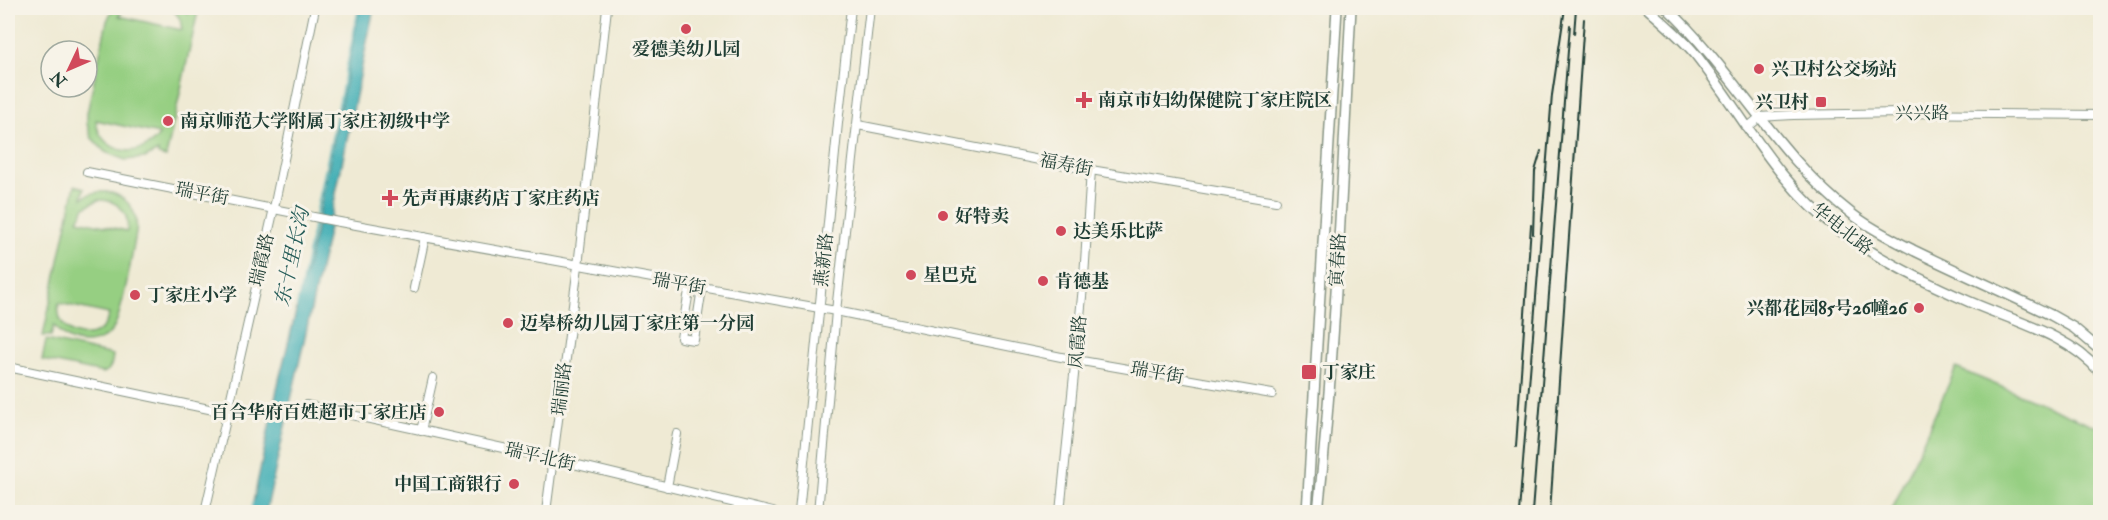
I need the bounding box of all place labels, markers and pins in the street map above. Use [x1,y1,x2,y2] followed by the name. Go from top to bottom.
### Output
[679,22,693,36] marker: 爱德美幼儿园
[632,38,740,61] place label: 爱德美幼儿园
[1771,58,1897,81] place label: 兴卫村公交场站
[1752,62,1766,76] marker: 兴卫村公交场站
[1098,89,1332,112] place label: 南京市妇幼保健院丁家庄院区
[1075,91,1093,109] marker: 南京市妇幼保健院丁家庄院区
[1755,91,1809,114] place label: 兴卫村
[1814,95,1828,109] marker: 兴卫村
[180,110,450,133] place label: 南京师范大学附属丁家庄初级中学
[161,114,175,128] marker: 南京师范大学附属丁家庄初级中学
[402,187,600,210] place label: 先声再康药店丁家庄药店
[383,191,397,205] marker: 先声再康药店丁家庄药店
[955,205,1009,228] place label: 好特卖
[936,209,950,223] marker: 好特卖
[1073,220,1163,243] place label: 达美乐比萨
[1054,224,1068,238] marker: 达美乐比萨
[923,264,977,287] place label: 星巴克
[904,268,918,282] marker: 星巴克
[1055,270,1109,293] place label: 肯德基
[1036,274,1050,288] marker: 肯德基
[147,284,237,307] place label: 丁家庄小学
[128,288,142,302] marker: 丁家庄小学
[1746,297,1909,320] place label: 兴都花园85号26幢26
[1912,301,1926,315] marker: 兴都花园85号26幢26
[520,312,754,335] place label: 迈皋桥幼儿园丁家庄第一分园
[501,316,515,330] marker: 迈皋桥幼儿园丁家庄第一分园
[1322,361,1376,384] place label: 丁家庄
[1300,363,1318,381] marker: 丁家庄
[211,401,427,424] place label: 百合华府百姓超市丁家庄店
[432,405,446,419] marker: 百合华府百姓超市丁家庄店
[394,473,502,496] place label: 中国工商银行
[507,477,521,491] marker: 中国工商银行

